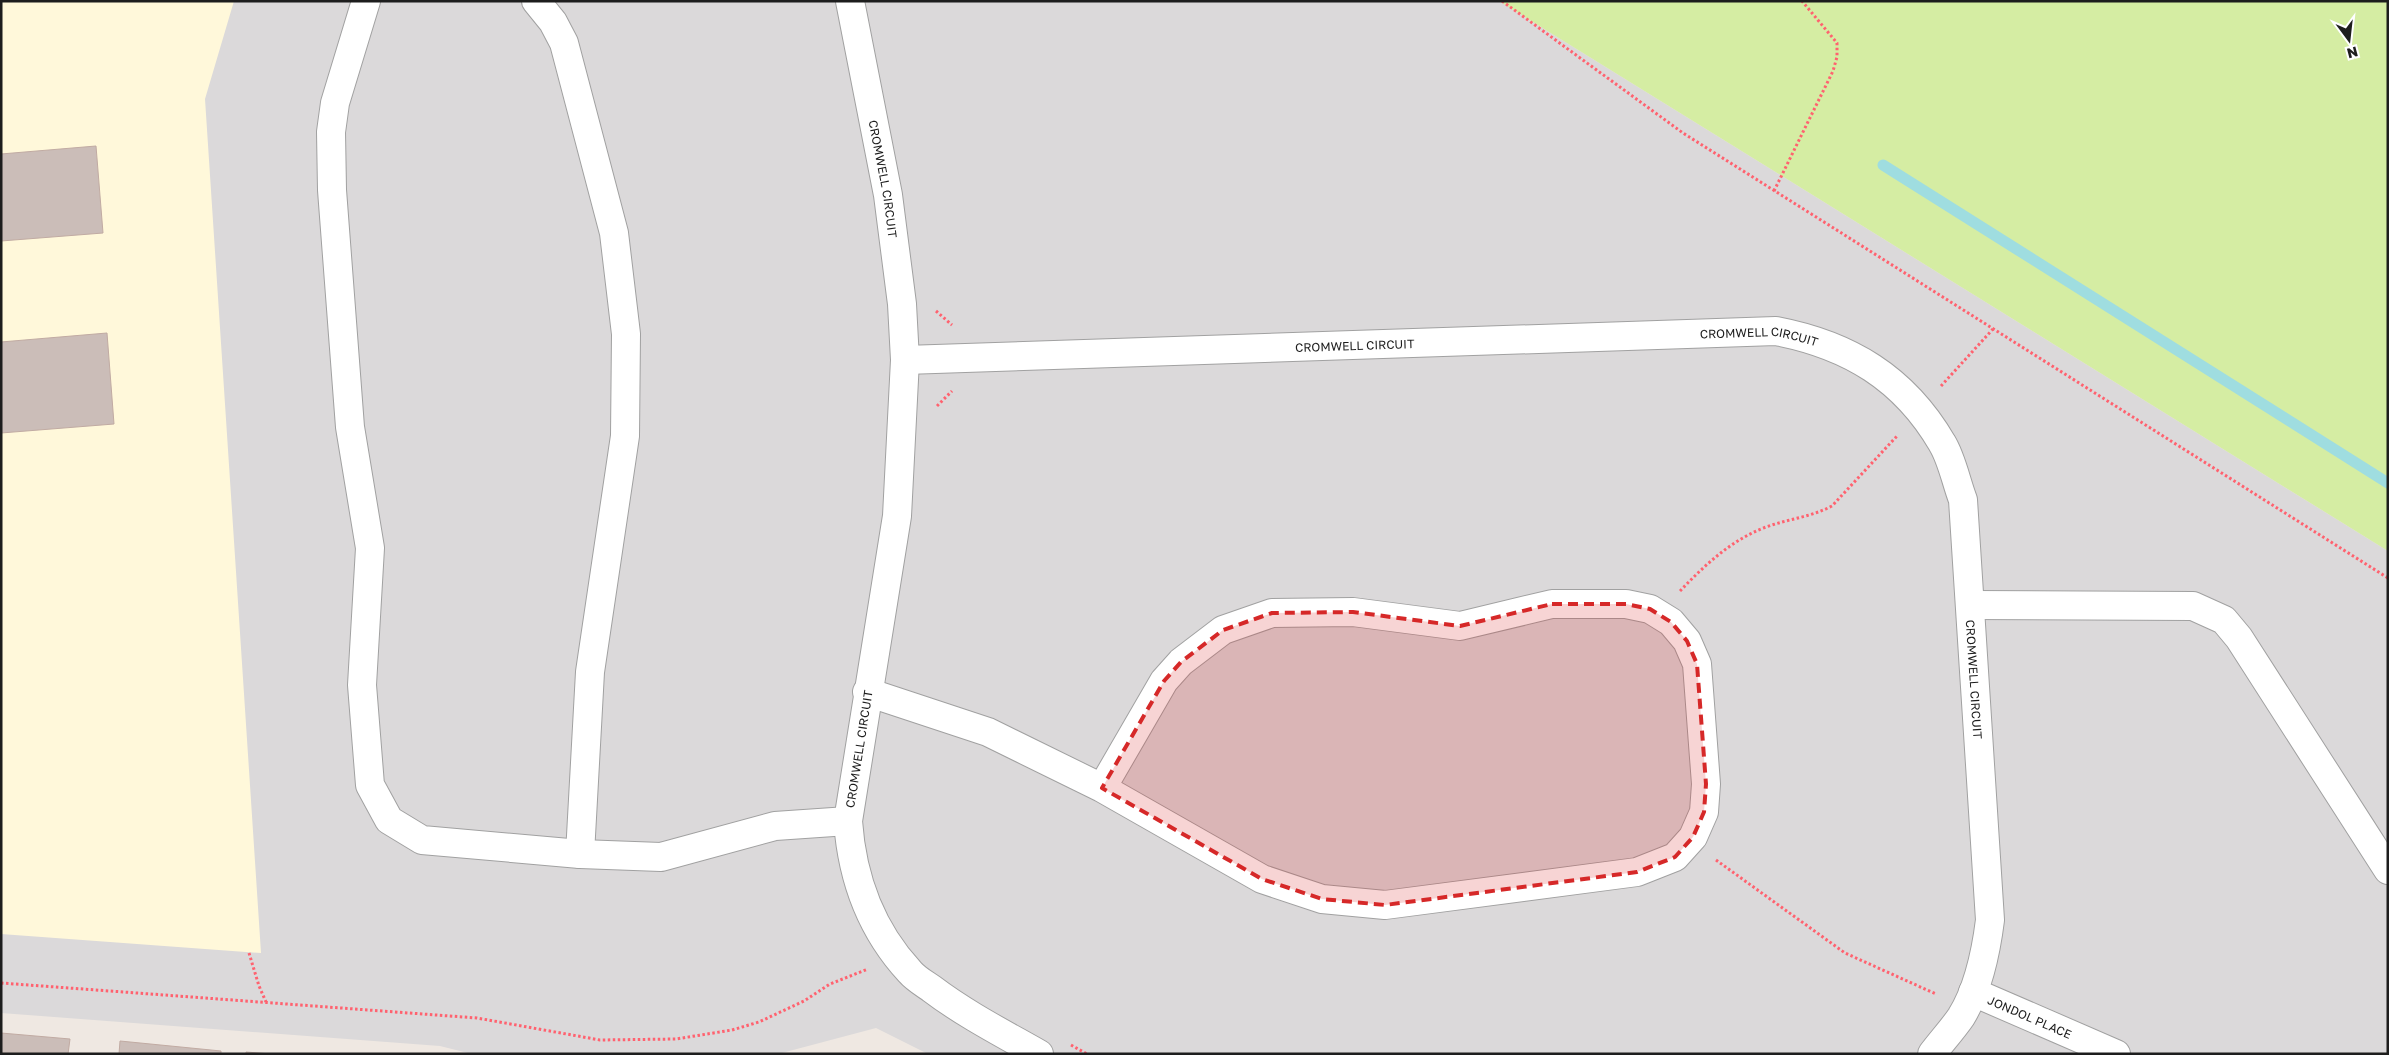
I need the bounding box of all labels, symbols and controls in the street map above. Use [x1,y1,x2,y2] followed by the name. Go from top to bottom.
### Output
[2324,15,2374,65] north arrow
[2345,43,2360,63] text: N
[866,119,901,239] street label: CROMWELL CIRCUIT
[1700,323,1821,349] street label: CROMWELL CIRCUIT
[1295,336,1415,355] street label: CROMWELL CIRCUIT
[1963,619,1986,740] street label: CROMWELL CIRCUIT
[842,688,876,809] street label: CROMWELL CIRCUIT
[1986,992,2074,1041] street label: JONDOL PLACE

